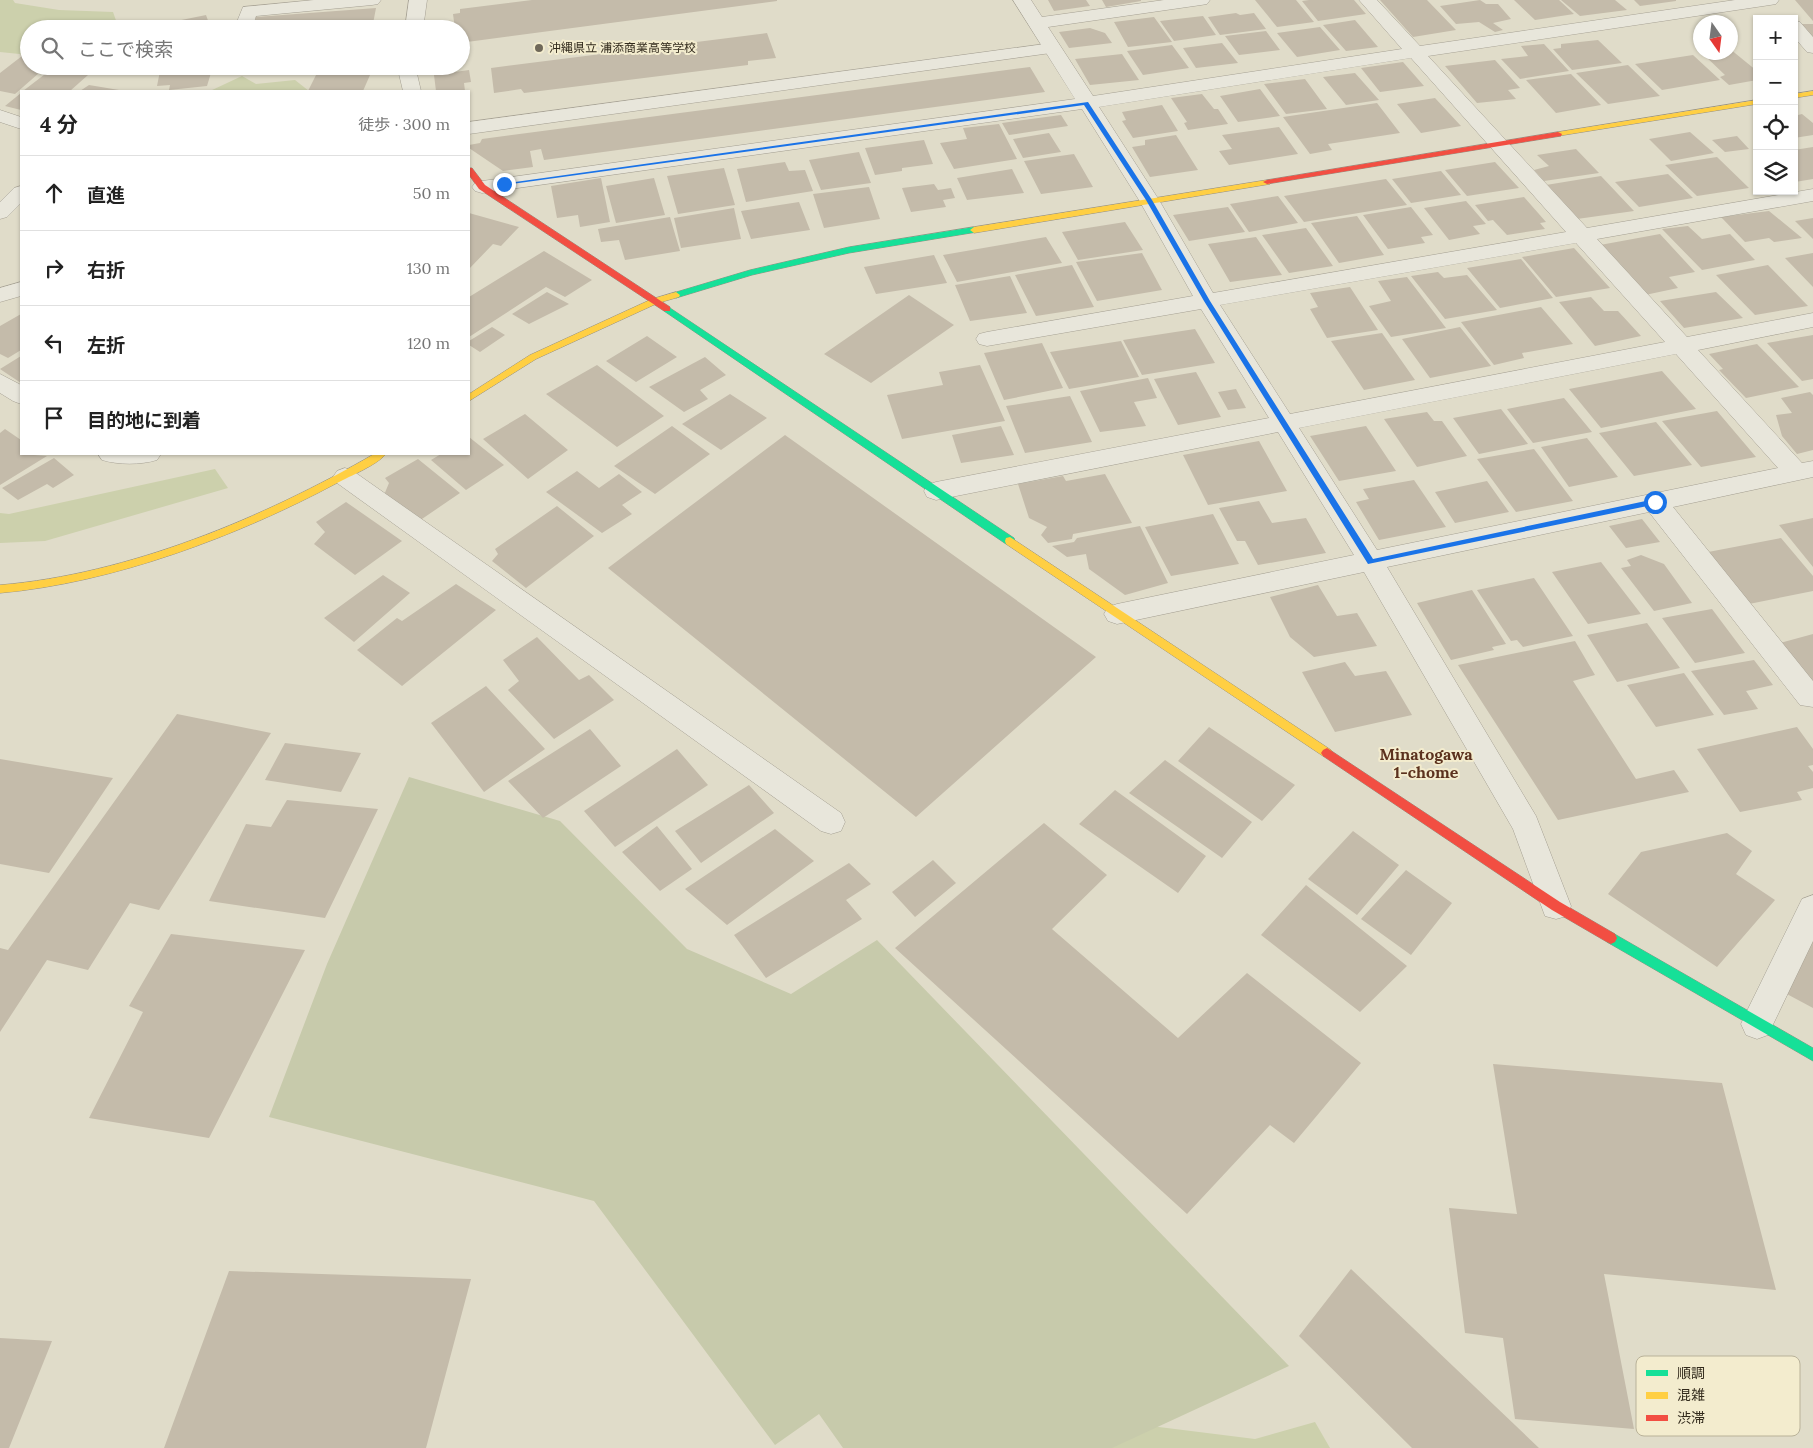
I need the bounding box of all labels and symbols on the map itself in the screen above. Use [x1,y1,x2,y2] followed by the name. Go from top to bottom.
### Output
[1693,15,1738,60] north arrow
[549,40,696,55] place label: 沖縄県立 浦添商業高等学校
[533,42,545,54] marker: 沖縄県立 浦添商業高等学校
[493,173,516,196] route end
[1644,491,1667,514] route start
[1379,744,1473,782] district label: Minatogawa 1-chome
[1636,1356,1800,1436] legend
[1677,1364,1705,1382] text: 順調
[1677,1386,1705,1404] text: 混雑
[1677,1409,1705,1427] text: 渋滞

